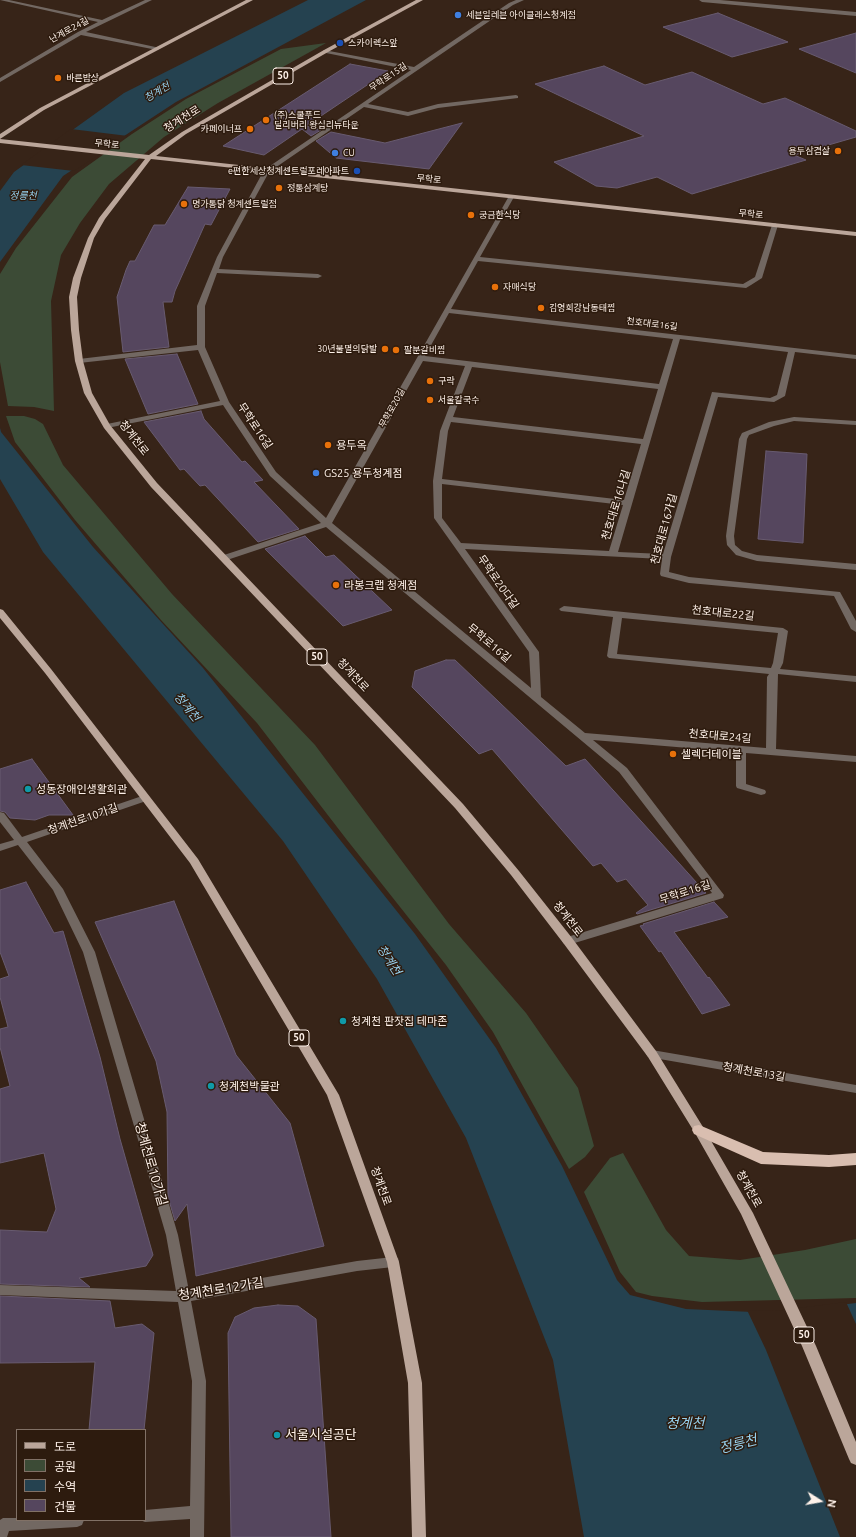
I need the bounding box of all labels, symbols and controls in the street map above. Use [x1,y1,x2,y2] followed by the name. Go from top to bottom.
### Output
[453,10,463,20] marker: 세븐일레븐 아이클래스청계점
[466,10,576,20] place label: 세븐일레븐 아이클래스청계점
[47,15,91,45] street label: 난계로24길
[335,38,345,48] marker: 스카이렉스앞
[348,38,398,48] place label: 스카이렉스앞
[367,60,409,94] street label: 무학로15길
[273,68,293,84] road number: 50
[53,73,63,83] marker: 바른밥상
[66,73,99,83] place label: 바른밥상
[142,80,172,104] water label: 청계천
[161,103,203,135] street label: 청계천로
[274,110,359,131] place label: (주)스쿨푸드 딜리버리 왕십리뉴타운
[261,115,271,125] marker: (주)스쿨푸드 딜리버리 왕십리뉴타운
[201,124,242,134] place label: 카페이너프
[245,124,255,134] marker: 카페이너프
[94,137,120,151] street label: 무학로
[789,146,830,156] place label: 용두삼겹살
[833,146,843,156] marker: 용두삼겹살
[330,148,340,158] marker: CU
[343,148,355,158] place label: CU
[228,166,349,176] place label: e편한세상청계센트럴포레아파트
[352,166,362,176] marker: e편한세상청계센트럴포레아파트
[416,172,442,186] street label: 무학로
[274,183,284,193] marker: 정통삼계탕
[287,183,328,193] place label: 정통삼계탕
[9,190,37,202] water label: 정릉천
[179,199,189,209] marker: 명가통닭 청계센트럴점
[192,199,277,209] place label: 명가통닭 청계센트럴점
[738,207,764,221] street label: 무학로
[466,210,476,220] marker: 궁금한식당
[479,210,520,220] place label: 궁금한식당
[490,282,500,292] marker: 자매식당
[503,282,536,292] place label: 자매식당
[536,303,546,313] marker: 김영희강남동태찜
[549,303,615,313] place label: 김영희강남동태찜
[626,315,678,333] street label: 천호대로16길
[317,344,377,354] place label: 30년불멸의닭발
[380,344,390,354] marker: 30년불멸의닭발
[391,345,401,355] marker: 팔분갈비찜
[404,345,445,355] place label: 팔분갈비찜
[425,376,435,386] marker: 구락
[438,376,455,386] place label: 구락
[377,386,407,430] street label: 무학로20길
[425,395,435,405] marker: 서울칼국수
[438,395,479,405] place label: 서울칼국수
[235,400,275,452] street label: 무학로16길
[116,418,152,458] street label: 청계천로
[336,438,366,452] place label: 용두옥
[323,440,333,450] marker: 용두옥
[324,466,403,480] place label: GS25 용두청계점
[311,468,321,478] marker: GS25 용두청계점
[599,468,633,542] street label: 천호대로16나길
[648,492,680,566] street label: 천호대로16가길
[475,552,521,612] street label: 무학로20다길
[344,578,417,592] place label: 라봉크랩 청계점
[331,580,341,590] marker: 라봉크랩 청계점
[691,603,755,623] street label: 천호대로22길
[465,621,513,665] street label: 무학로16길
[307,649,327,665] road number: 50
[334,656,372,694] street label: 청계천로
[171,690,203,724] water label: 청계천
[688,727,752,745] street label: 천호대로24길
[681,747,742,761] place label: 셀렉더테이블
[668,749,678,759] marker: 셀렉더테이블
[36,782,127,796] place label: 성동장애인생활회관
[23,784,33,794] marker: 성동장애인생활회관
[46,801,120,837] street label: 청계천로10가길
[658,878,712,906] street label: 무학로16길
[550,899,586,939] street label: 청계천로
[374,942,404,978] water label: 청계천
[351,1014,447,1028] place label: 청계천 판잣집 테마존
[338,1016,348,1026] marker: 청계천 판잣집 테마존
[289,1030,309,1046] road number: 50
[722,1060,786,1084] street label: 청계천로13길
[219,1079,280,1093] place label: 청계천박물관
[206,1081,216,1091] marker: 청계천박물관
[132,1120,170,1208] street label: 청계천로10가길
[368,1165,394,1207] street label: 청계천로
[733,1168,765,1210] street label: 청계천로
[177,1275,265,1303] street label: 청계천로12가길
[794,1327,814,1343] road number: 50
[666,1415,704,1431] water label: 청계천
[285,1427,357,1443] place label: 서울시설공단
[16,1429,146,1521] legend
[272,1430,282,1440] marker: 서울시설공단
[717,1431,759,1457] water label: 정릉천
[54,1440,76,1453] text: 도로
[54,1460,76,1473] text: 공원
[54,1480,76,1493] text: 수역
[800,1481,840,1521] north arrow
[825,1498,838,1508] text: N
[54,1500,76,1513] text: 건물

